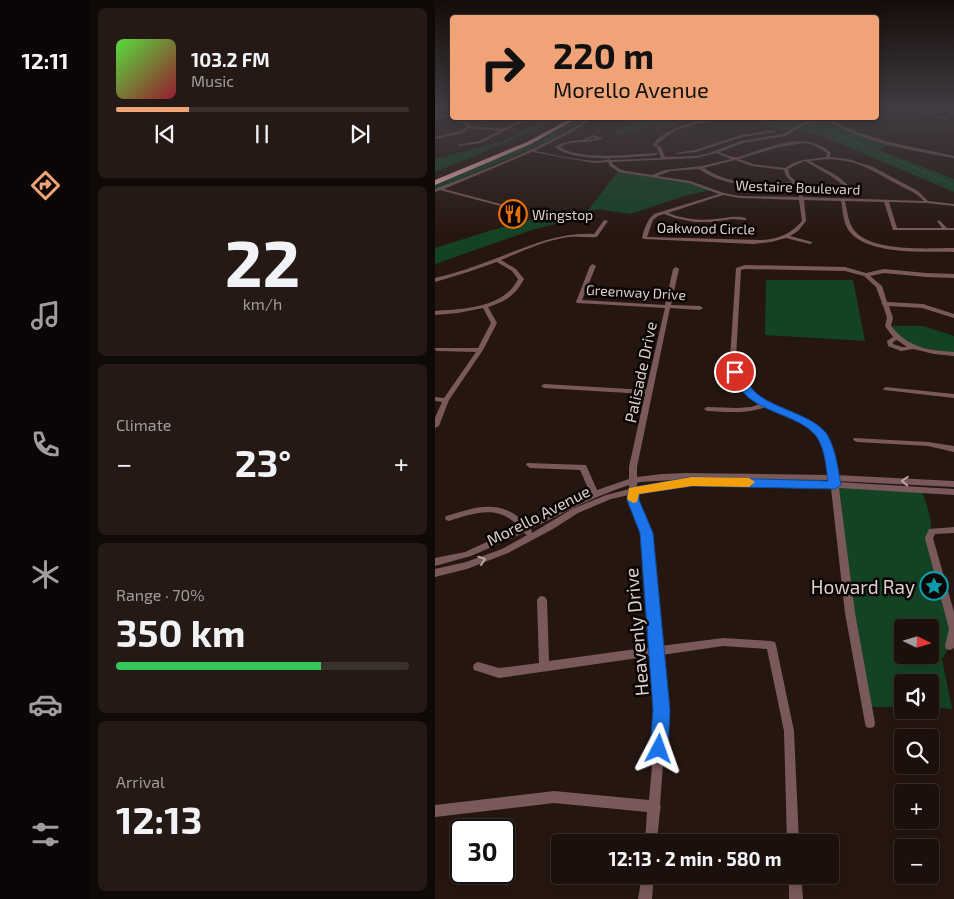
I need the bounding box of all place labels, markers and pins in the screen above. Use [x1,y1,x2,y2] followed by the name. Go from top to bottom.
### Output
[498,199,528,229] restaurant icon: Wingstop
[532,206,593,223] place label: Wingstop
[714,351,756,393] pin
[919,571,949,601] place icon: Howard Ray
[811,575,915,598] place label: Howard Ray

